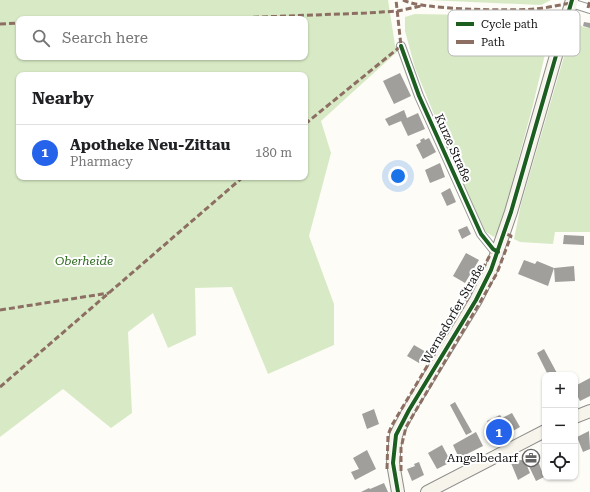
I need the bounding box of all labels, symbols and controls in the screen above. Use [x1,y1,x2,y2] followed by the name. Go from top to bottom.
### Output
[448,10,580,56] legend
[16,16,308,60] search box
[481,18,538,31] text: Cycle path
[30,27,52,49] icon: search
[62,29,148,47] text: Search here
[481,36,505,49] text: Path
[32,88,94,108] text: Nearby
[432,112,474,185] street label: Kurze Straße
[70,136,230,154] text: Apotheke Neu-Zittau
[41,145,49,160] text: 1
[255,145,292,160] text: 180 m
[70,154,133,169] text: Pharmacy
[388,166,408,186] your location
[55,254,113,268] park label: Oberheide
[419,261,488,366] street label: Wernsdorfer Straße
[542,372,578,480] map controls
[542,372,578,408] button: +
[542,408,578,444] button: −
[486,417,512,447] pin: 1
[542,444,578,480] button: locate
[521,448,541,468] office icon: Angelbedarf
[447,451,518,465] place label: Angelbedarf

